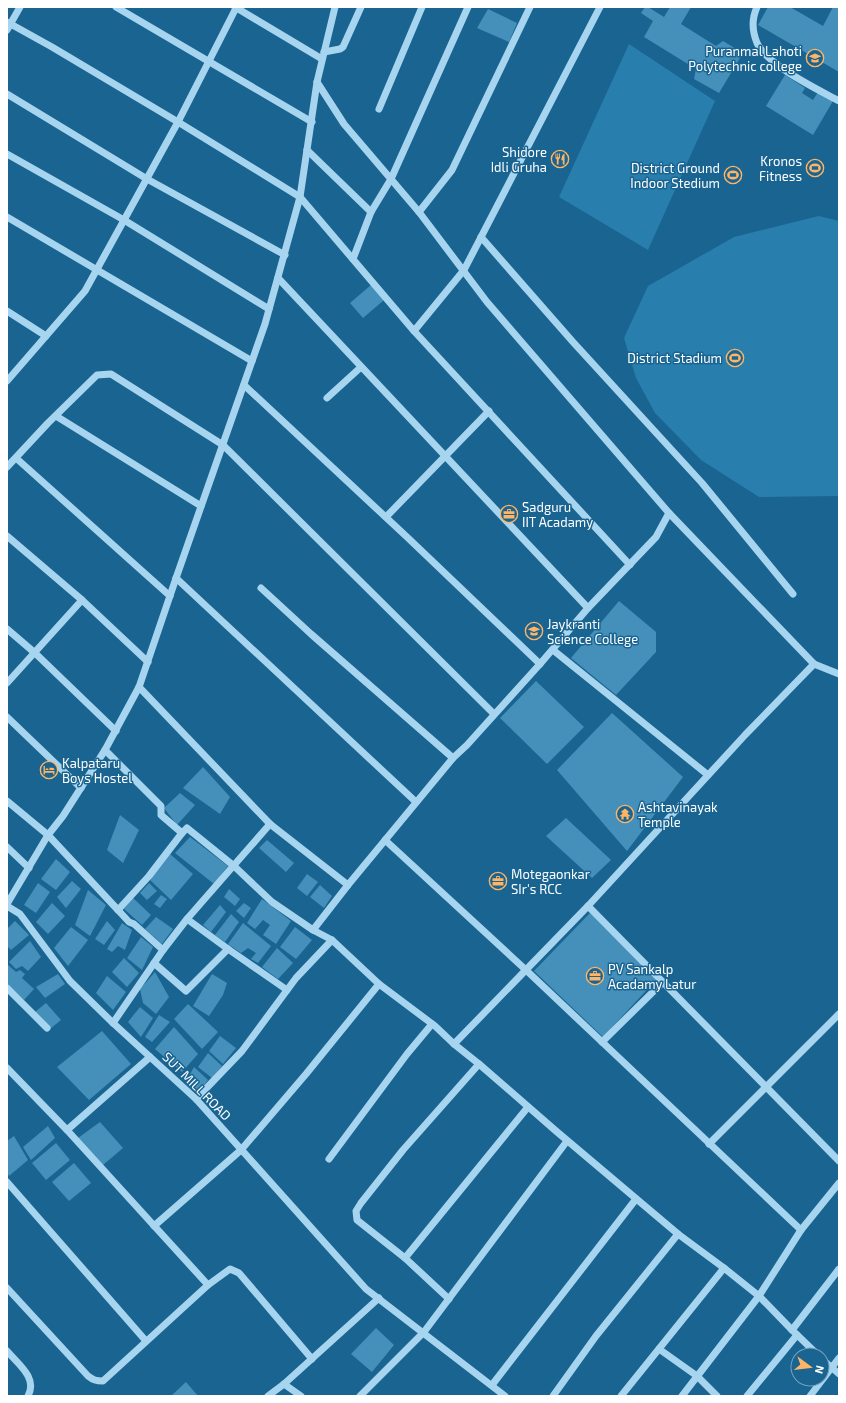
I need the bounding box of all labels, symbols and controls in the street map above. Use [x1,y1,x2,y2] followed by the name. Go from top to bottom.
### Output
[688,43,802,74] place label: Puranmal Lahoti Polytechnic college
[805,48,825,68] school or university icon: Puranmal Lahoti Polytechnic college
[491,144,547,175] place label: Shidore Idli Gruha
[550,149,570,169] restaurant icon: Shidore Idli Gruha
[759,153,802,184] place label: Kronos Fitness
[805,158,825,178] sports icon: Kronos Fitness
[630,160,720,191] place label: District Ground Indoor Stedium
[723,165,743,185] sports icon: District Ground Indoor Stedium
[725,348,745,368] sports icon: District Stadium
[627,350,722,366] place label: District Stadium
[522,499,593,530] place label: Sadguru IIT Acadamy
[499,504,519,524] office icon: Sadguru IIT Acadamy
[547,616,638,647] place label: Jaykranti Science College
[524,621,544,641] school or university icon: Jaykranti Science College
[62,755,132,786] place label: Kalpataru Boys Hostel
[39,760,59,780] hotel icon: Kalpataru Boys Hostel
[638,799,718,830] place label: Ashtavinayak Temple
[615,804,635,824] temple icon: Ashtavinayak Temple
[511,866,590,897] place label: Motegaonkar SIr's RCC
[488,871,508,891] office icon: Motegaonkar SIr's RCC
[608,961,696,992] place label: PV Sankalp Acadamy Latur
[585,966,605,986] office icon: PV Sankalp Acadamy Latur
[159,1048,235,1124] street label: SUT MILL ROAD
[790,1347,830,1387] north arrow
[813,1364,827,1375] text: N

